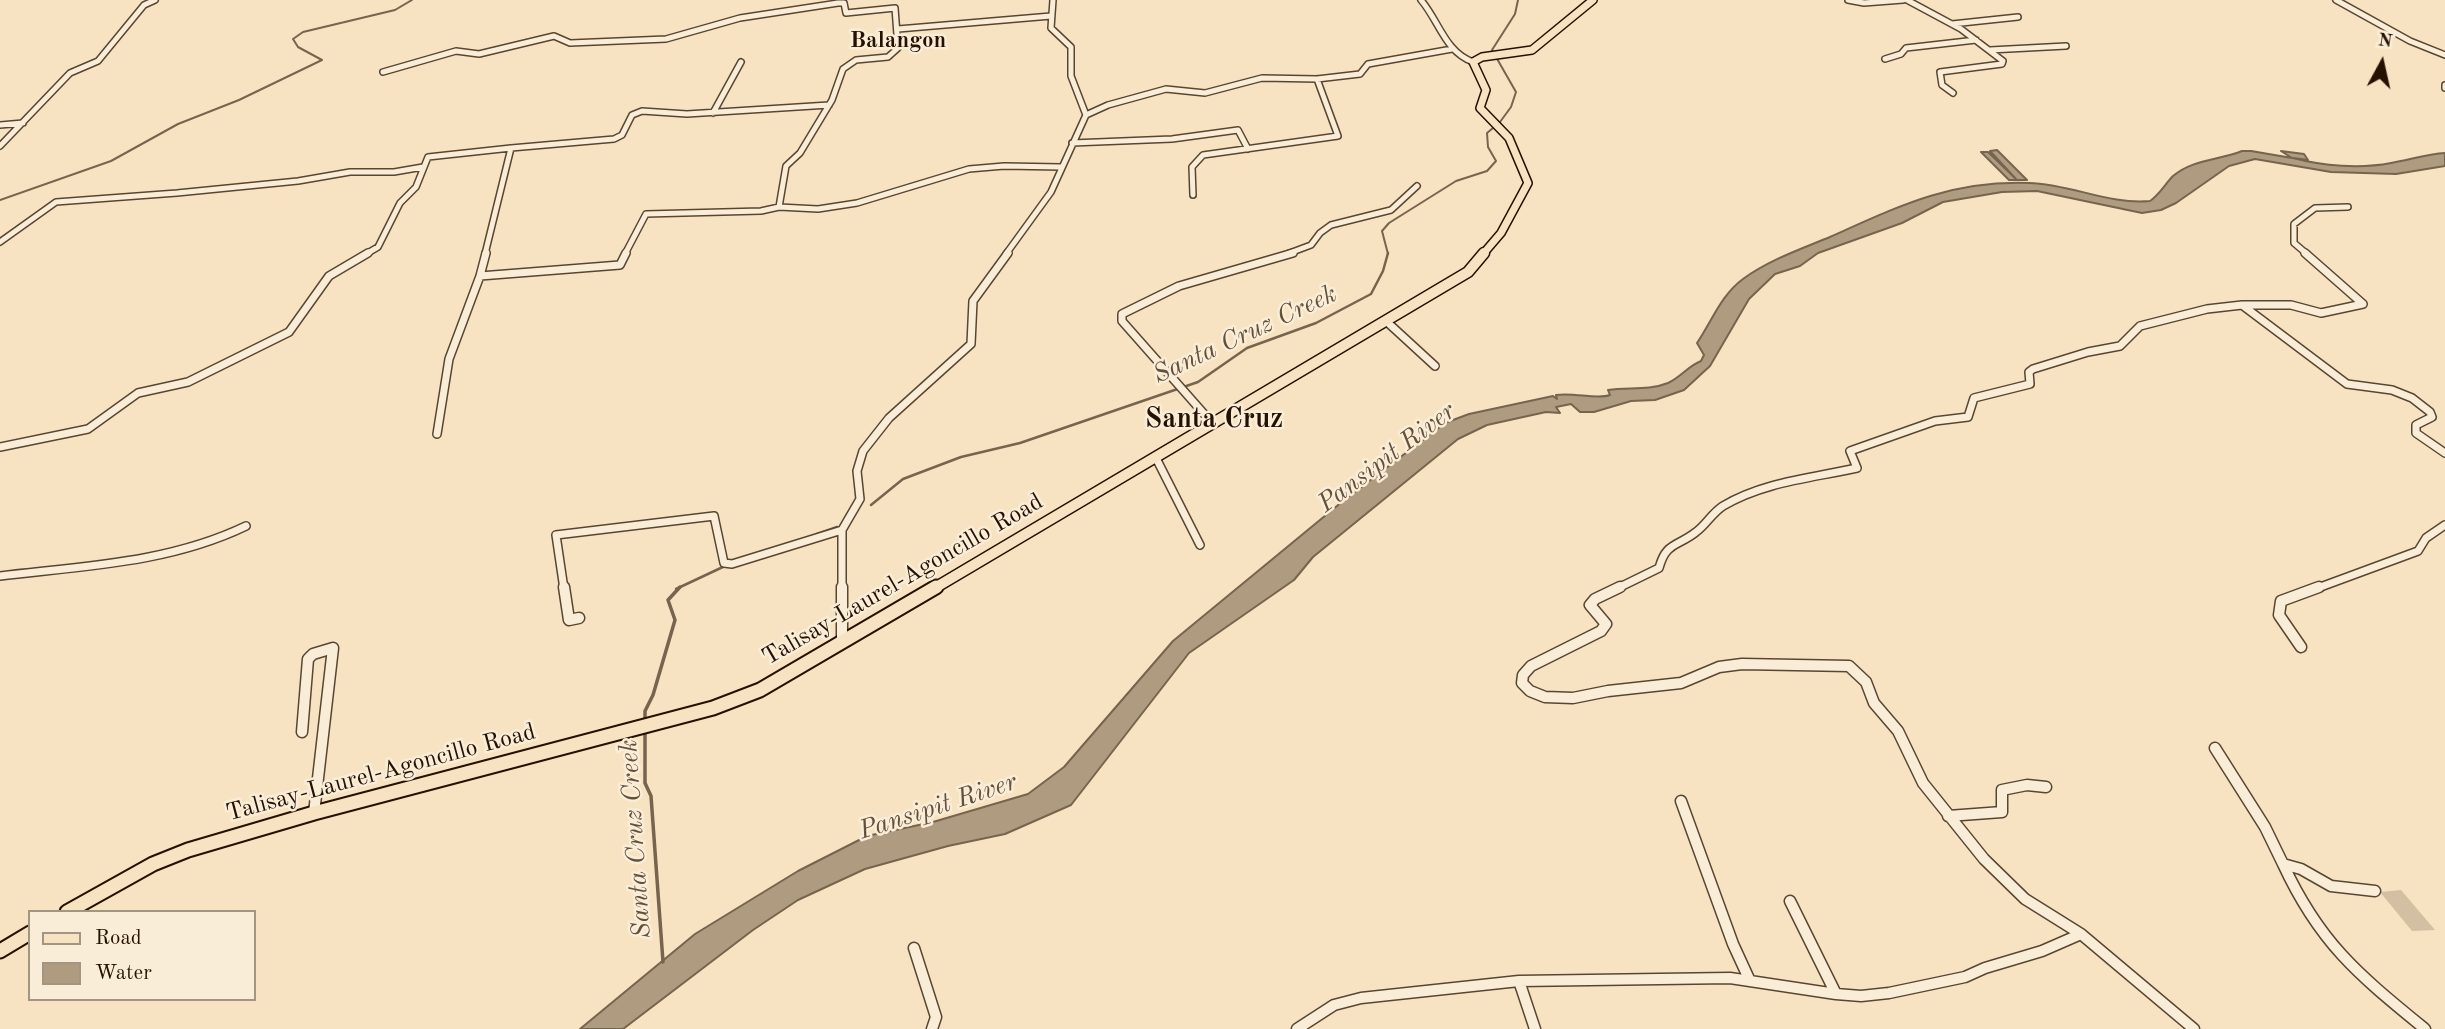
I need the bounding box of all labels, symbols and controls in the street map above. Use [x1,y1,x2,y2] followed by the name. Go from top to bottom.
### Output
[850,27,946,55] district label: Balangon
[2347,28,2417,98] north arrow
[2376,31,2394,52] text: N
[1148,279,1342,391] water label: Santa Cruz Creek
[1312,396,1462,520] water label: Pansipit River
[1145,403,1283,437] district label: Santa Cruz
[758,488,1048,672] street label: Talisay-Laurel-Agoncillo Road
[223,718,539,828] street label: Talisay-Laurel-Agoncillo Road
[613,738,659,940] water label: Santa Cruz Creek
[855,767,1021,847] water label: Pansipit River
[28,910,256,1001] legend
[95,928,142,949] text: Road
[95,963,152,984] text: Water

